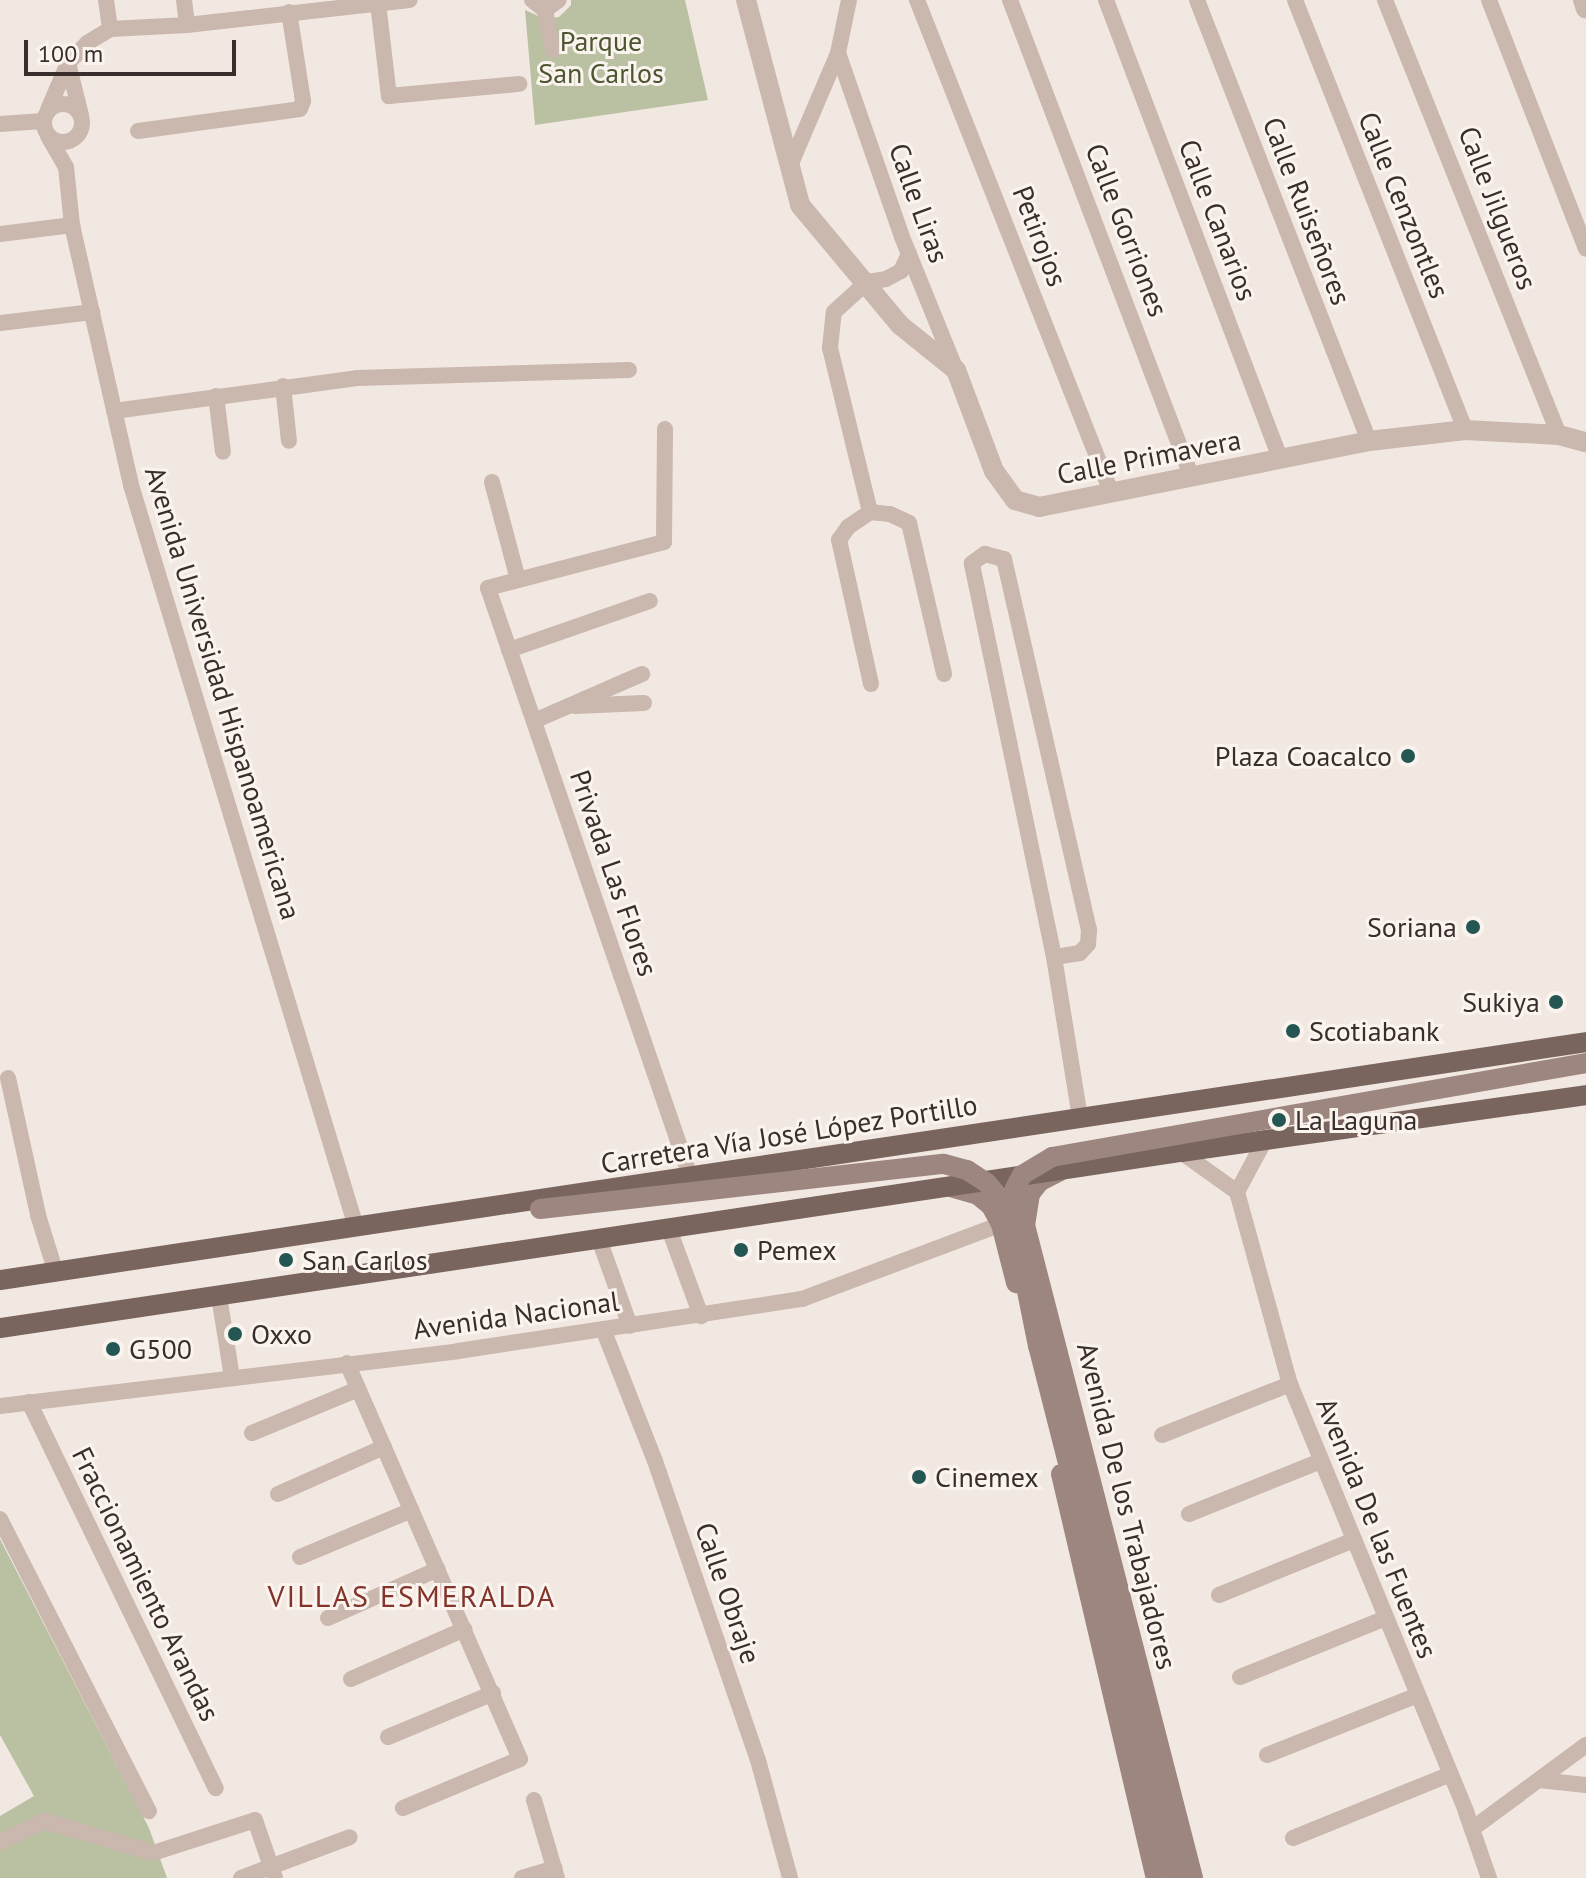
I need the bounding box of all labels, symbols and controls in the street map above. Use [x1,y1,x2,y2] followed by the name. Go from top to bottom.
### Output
[28,24,240,74] scale bar
[538,24,664,90] park label: Parque San Carlos
[38,38,103,69] text: 100 m
[1351,107,1457,303] street label: Calle Cenzontles
[1256,112,1358,310] street label: Calle Ruiseñores
[1452,122,1544,294] street label: Calle Jilgueros
[1172,135,1264,305] street label: Calle Canarios
[882,139,956,267] street label: Calle Liras
[1079,139,1175,321] street label: Calle Gorriones
[1006,181,1074,291] street label: Petirojos
[1054,423,1244,491] street label: Calle Primavera
[138,462,308,924] street label: Avenida Universidad Hispanoamericana
[1215,739,1392,773] place label: Plaza Coacalco
[1399,747,1417,765] marker: Plaza Coacalco
[563,766,665,980] street label: Privada Las Flores
[1367,910,1457,944] place label: Soriana
[1464,918,1482,936] marker: Soriana
[1462,985,1540,1019] place label: Sukiya
[1547,993,1565,1011] marker: Sukiya
[1309,1014,1439,1048] place label: Scotiabank
[1284,1022,1302,1040] marker: Scotiabank
[598,1088,980,1180] street label: Carretera Vía José López Portillo
[1295,1103,1417,1137] place label: La Laguna
[1270,1111,1288,1129] marker: La Laguna
[757,1233,837,1267] place label: Pemex
[732,1241,750,1259] marker: Pemex
[302,1243,427,1277] place label: San Carlos
[277,1251,295,1269] marker: San Carlos
[411,1284,621,1346] street label: Avenida Nacional
[251,1317,312,1351] place label: Oxxo
[226,1325,244,1343] marker: Oxxo
[129,1332,192,1366] place label: G500
[1070,1339,1184,1673] street label: Avenida De los Trabajadores
[104,1340,122,1358] marker: G500
[1309,1393,1445,1663] street label: Avenida De las Fuentes
[65,1441,227,1727] street label: Fraccionamiento Arandas
[935,1460,1039,1494] place label: Cinemex
[910,1468,928,1486] marker: Cinemex
[688,1518,768,1668] street label: Calle Obraje
[268,1578,556,1614] district label: VILLAS ESMERALDA

